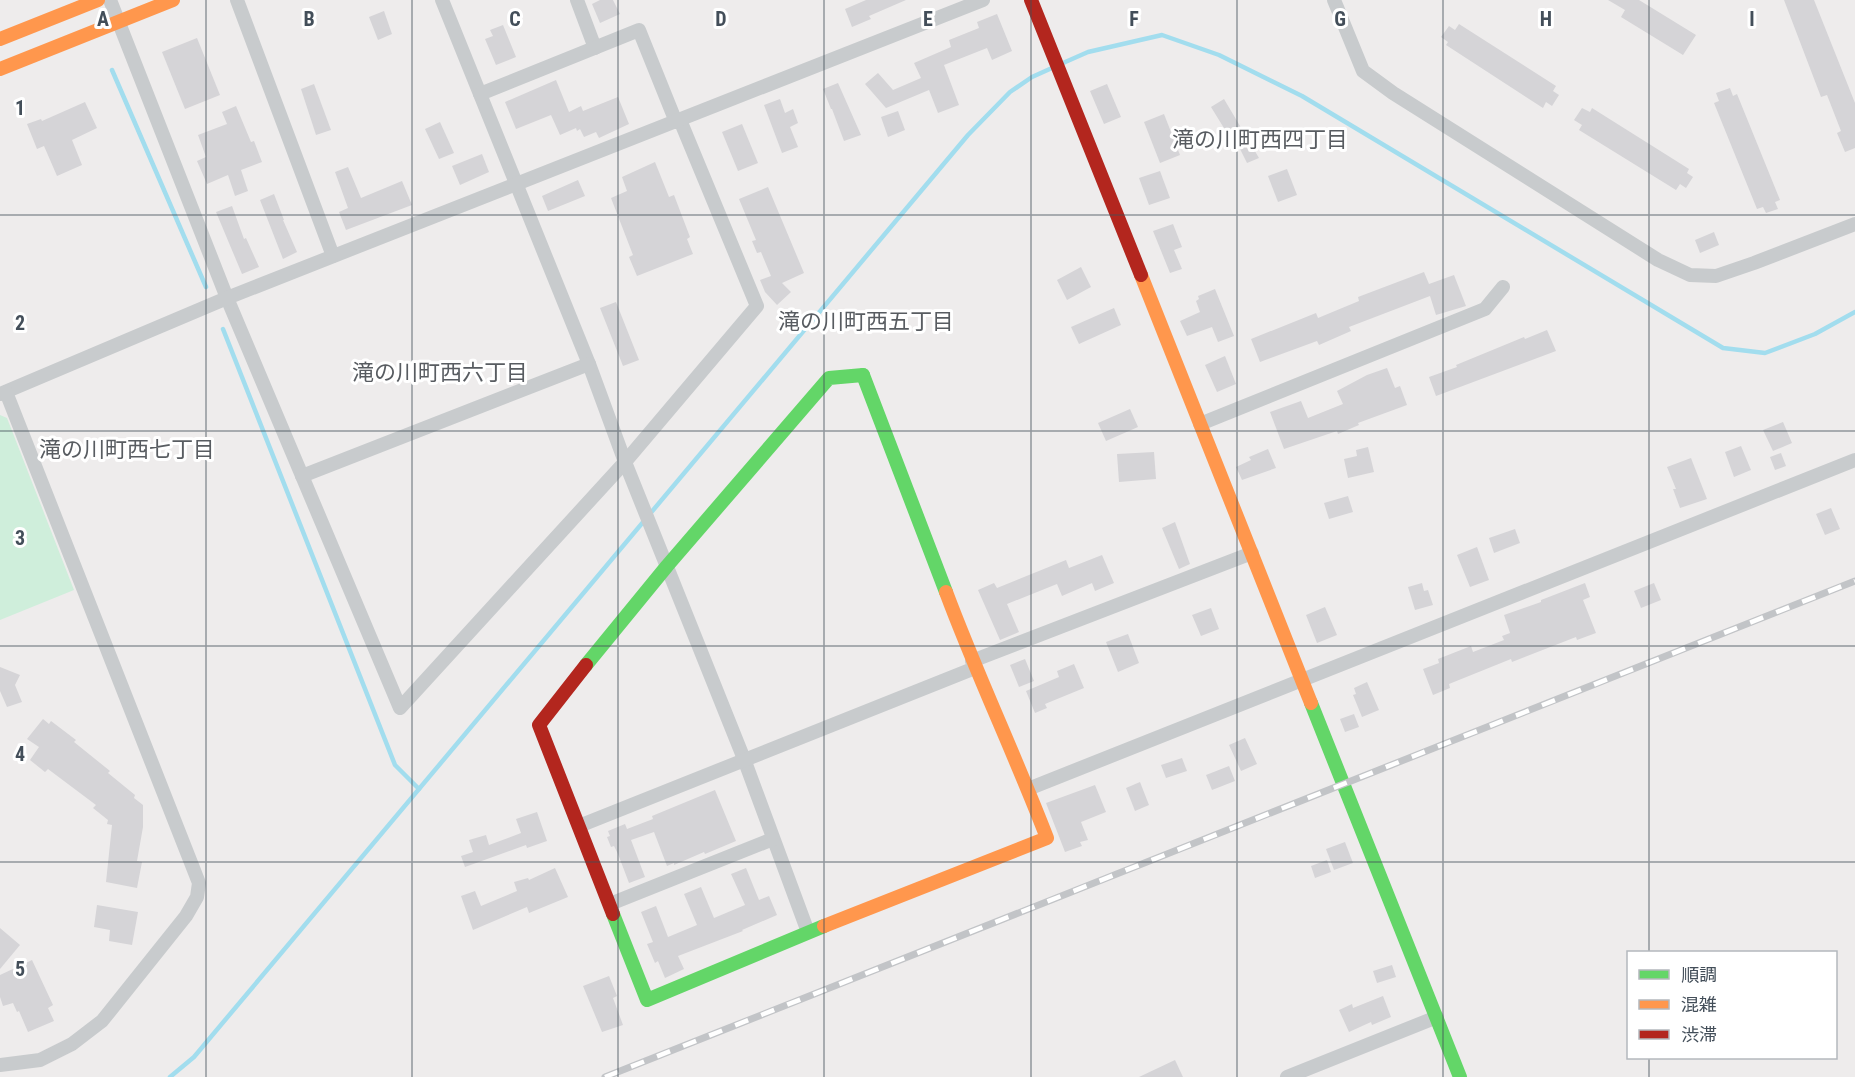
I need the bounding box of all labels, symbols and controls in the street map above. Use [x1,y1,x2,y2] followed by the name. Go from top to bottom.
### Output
[97,7,109,31] text: A
[303,7,315,31] text: B
[509,7,521,31] text: C
[715,7,727,31] text: D
[923,7,933,31] text: E
[1129,7,1139,31] text: F
[1334,7,1346,31] text: G
[1540,7,1552,31] text: H
[1749,7,1755,31] text: I
[15,96,25,120] text: 1
[1172,127,1348,152] district label: 滝の川町西四丁目
[778,309,954,334] district label: 滝の川町西五丁目
[15,311,25,335] text: 2
[352,360,528,385] district label: 滝の川町西六丁目
[39,437,215,462] district label: 滝の川町西七丁目
[15,526,25,550] text: 3
[15,742,25,766] text: 4
[1627,951,1837,1059] legend
[15,957,25,981] text: 5
[1681,964,1717,985] text: 順調
[1681,994,1717,1015] text: 混雑
[1681,1024,1717,1045] text: 渋滞

